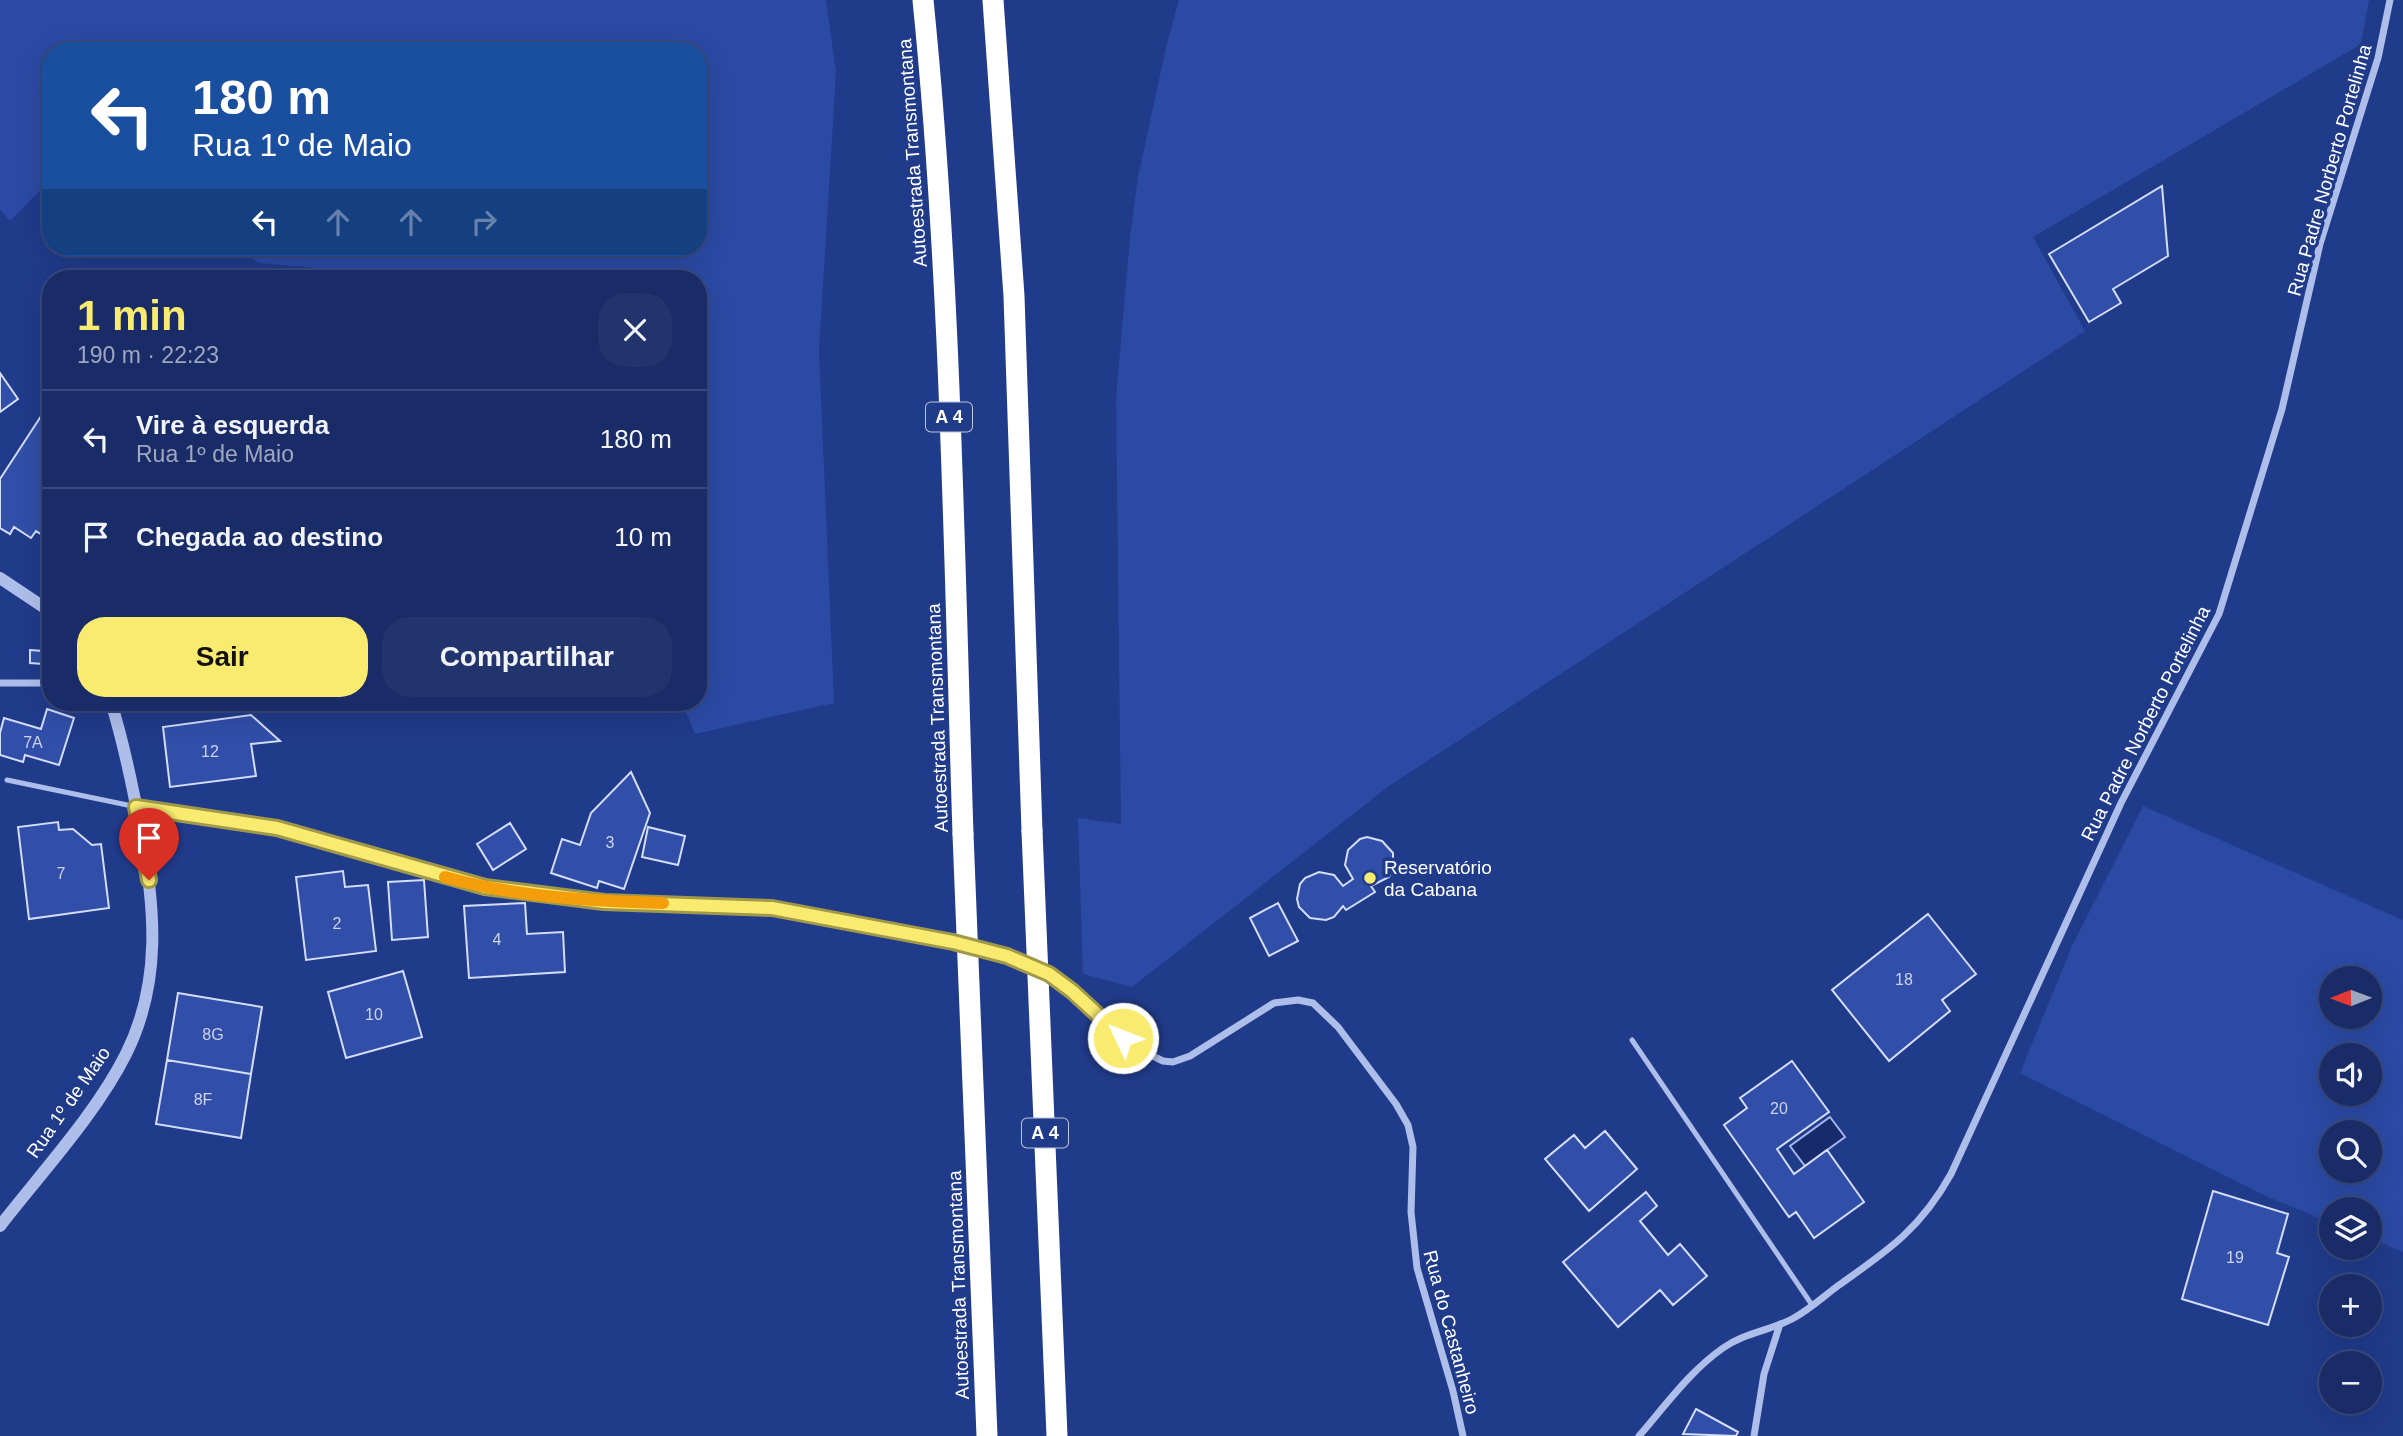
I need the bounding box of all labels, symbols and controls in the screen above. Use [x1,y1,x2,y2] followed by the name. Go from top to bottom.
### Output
[894,37,931,268] street label: Autoestrada Transmontana
[2283,41,2376,298] street label: Rua Padre Norberto Portelinha
[77,70,168,161] icon: left
[192,70,331,124] text: 180 m
[192,127,412,163] text: Rua 1º de Maio
[246,203,284,241] icon: left
[319,203,357,241] icon: ahead
[392,203,430,241] icon: ahead
[465,203,503,241] icon: right
[77,292,187,339] text: 1 min
[598,293,672,367] button: close
[77,342,219,368] text: 190 m · 22:23
[926,402,972,432] road number: A 4
[136,410,329,440] text: Vire à esquerda
[77,420,115,458] icon: left
[600,424,672,454] text: 180 m
[136,441,294,467] text: Rua 1º de Maio
[77,518,115,556] icon: arrive
[136,522,383,552] text: Chegada ao destino
[614,522,672,552] text: 10 m
[2077,602,2214,844] street label: Rua Padre Norberto Portelinha
[923,603,952,833] street label: Autoestrada Transmontana
[77,617,368,697] button: Sair
[382,617,672,697] button: Compartilhar
[23,734,43,751] house number: 7A
[201,743,219,760] house number: 12
[119,808,179,880] pin
[130,819,168,857] icon: arrive
[606,834,615,851] house number: 3
[1384,857,1492,900] place label: Reservatório da Cabana
[57,865,66,882] house number: 7
[1362,870,1378,886] marker: Reservatório da Cabana
[333,915,342,932] house number: 2
[493,931,502,948] house number: 4
[2319,966,2382,1029] north arrow
[2319,966,2382,1414] map controls
[1895,971,1913,988] house number: 18
[1086,1001,1160,1075] position arrow
[365,1006,383,1023] house number: 10
[202,1026,224,1043] house number: 8G
[22,1043,114,1162] street label: Rua 1º de Maio
[2319,1043,2382,1106] button: sound
[194,1091,213,1108] house number: 8F
[1770,1100,1788,1117] house number: 20
[1022,1118,1068,1148] road number: A 4
[2319,1120,2382,1183] button: search
[944,1170,973,1400] street label: Autoestrada Transmontana
[2319,1197,2382,1260] button: layers
[1420,1248,1484,1416] street label: Rua do Castanheiro
[2226,1249,2244,1266] house number: 19
[2319,1274,2382,1337] button: +
[2319,1351,2382,1414] button: −

